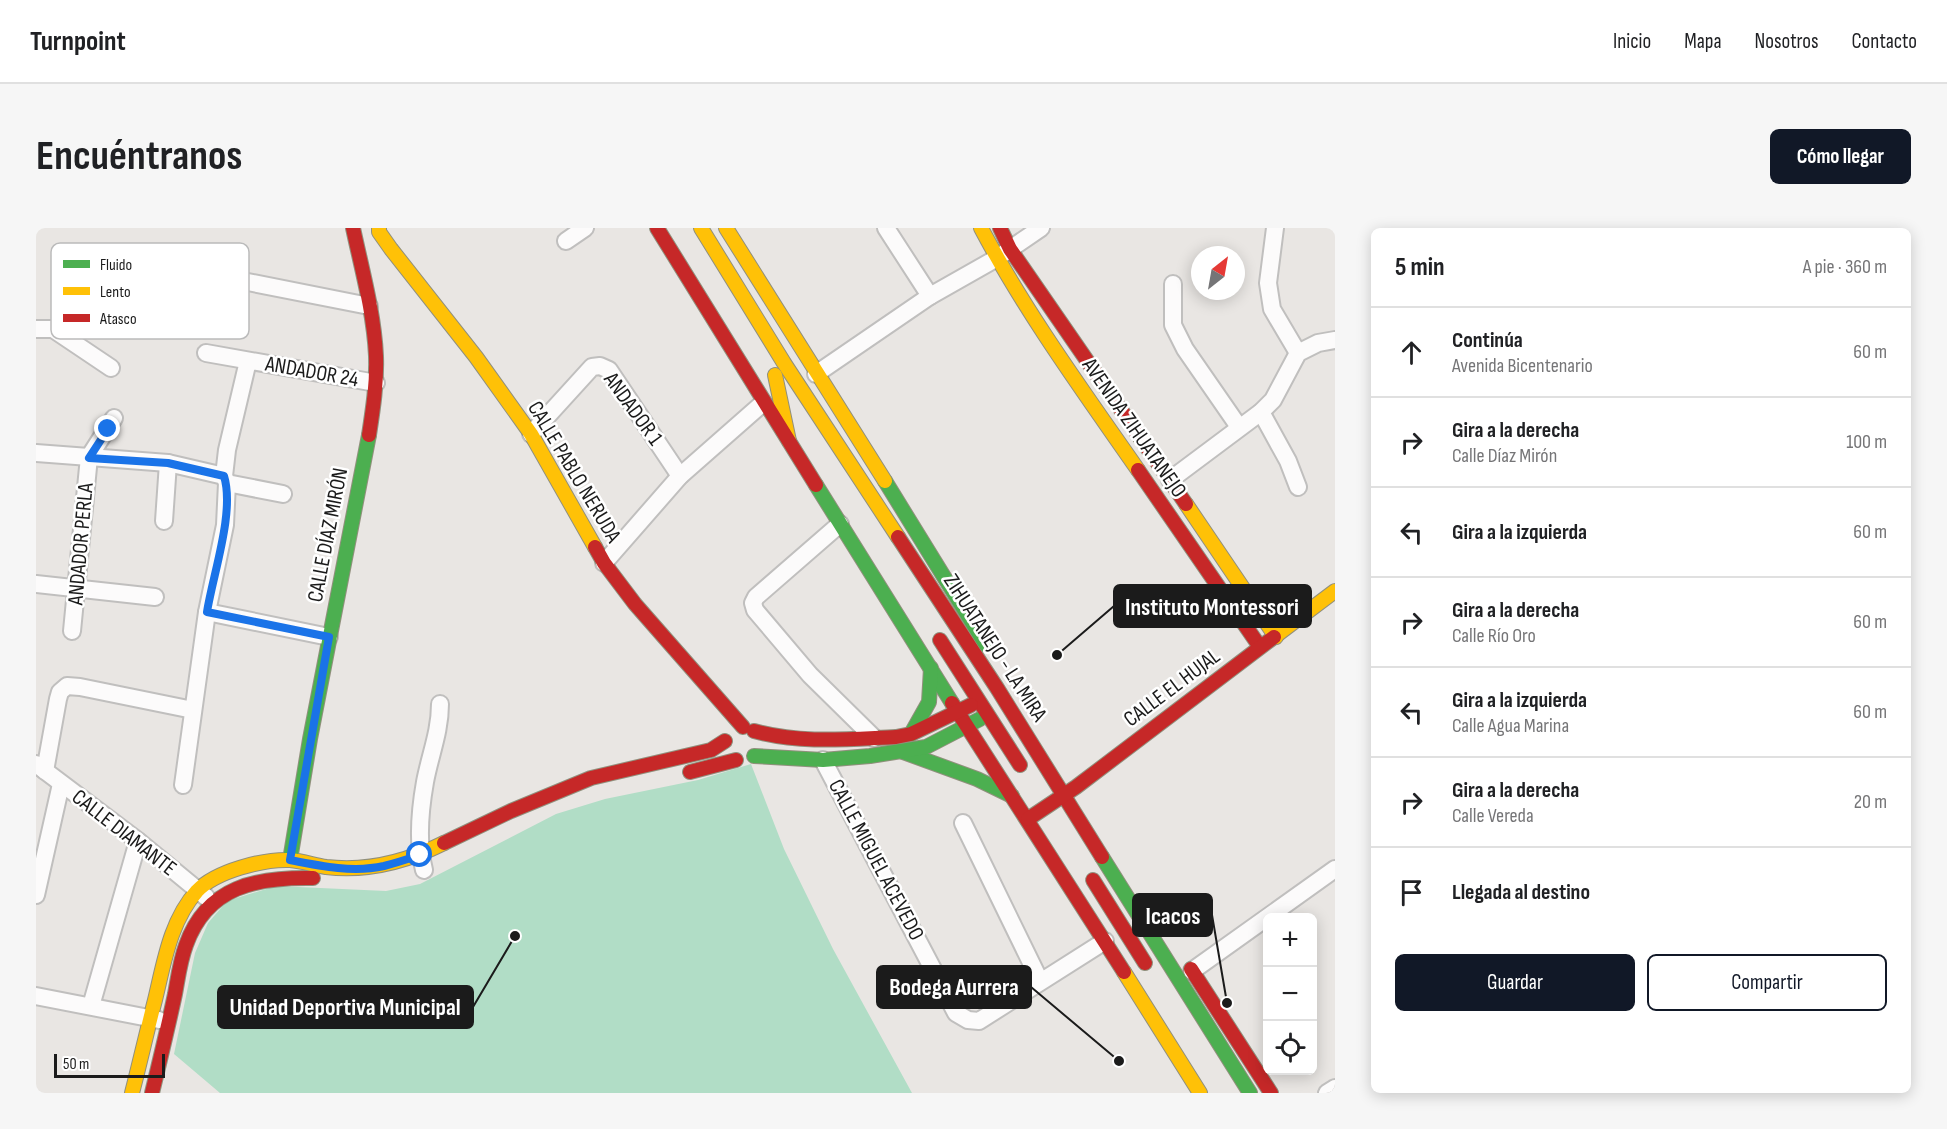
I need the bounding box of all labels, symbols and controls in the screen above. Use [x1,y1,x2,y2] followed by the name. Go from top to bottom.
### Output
[30,25,126,58] text: Turnpoint
[1613,29,1651,54] text: Inicio
[1684,29,1722,54] text: Mapa
[1755,29,1819,54] text: Nosotros
[1852,29,1917,54] text: Contacto
[1770,129,1911,184] button: Cómo llegar
[36,131,242,182] text: Encuéntranos
[51,243,249,339] legend
[1191,246,1245,300] north arrow
[1395,252,1445,283] text: 5 min
[1803,255,1887,279] text: A pie · 360 m
[100,256,132,275] text: Fluido
[100,283,131,302] text: Lento
[99,310,137,329] text: Atasco
[1452,327,1523,354] text: Continúa
[1395,336,1428,369] icon: ahead
[1853,340,1887,364] text: 60 m
[262,350,361,393] street label: ANDADOR 24
[1075,352,1192,503] street label: AVENIDA ZIHUATANEJO
[1452,354,1593,378] text: Avenida Bicentenario
[597,366,669,451] street label: ANDADOR 1
[521,396,627,548] street label: CALLE PABLO NERUDA
[94,415,120,441] route end
[1452,417,1579,444] text: Gira a la derecha
[1395,426,1428,459] icon: right
[1846,430,1887,454] text: 100 m
[1452,444,1557,468] text: Calle Díaz Mirón
[302,466,354,604] street label: CALLE DÍAZ MIRÓN
[62,481,100,607] street label: ANDADOR PERLA
[1395,516,1428,549] icon: left
[1452,519,1587,546] text: Gira a la izquierda
[1853,520,1887,544] text: 60 m
[937,569,1053,727] street label: ZIHUATANEJO - LA MIRA
[1114,585,1311,627] callout: Instituto Montessori
[1125,593,1299,622] text: Instituto Montessori
[1452,597,1579,624] text: Gira a la derecha
[1395,606,1428,639] icon: right
[1853,610,1887,634] text: 60 m
[1452,624,1536,648] text: Calle Río Oro
[1119,643,1225,733] street label: CALLE EL HUJAL
[1452,687,1587,714] text: Gira a la izquierda
[1395,696,1428,729] icon: left
[1853,700,1887,724] text: 60 m
[1452,714,1569,738] text: Calle Agua Marina
[822,775,930,945] street label: CALLE MIGUEL ACEVEDO
[1452,777,1579,804] text: Gira a la derecha
[66,784,182,882] street label: CALLE DIAMANTE
[1395,786,1428,819] icon: right
[1854,790,1887,814] text: 20 m
[1452,804,1534,828] text: Calle Vereda
[406,841,432,867] route start
[1395,876,1428,909] icon: arrive
[1452,879,1590,906] text: Llegada al destino
[1133,894,1212,936] callout: Icacos
[1146,902,1200,931] text: Icacos
[1263,913,1317,1075] map controls
[1263,913,1317,967] button: +
[1395,954,1635,1011] button: Guardar
[1647,954,1887,1011] button: Compartir
[877,966,1031,1008] callout: Bodega Aurrera
[1263,967,1317,1021] button: −
[889,973,1019,1002] text: Bodega Aurrera
[218,986,473,1028] callout: Unidad Deportiva Municipal
[229,993,461,1022] text: Unidad Deportiva Municipal
[1263,1021,1317,1075] button: locate
[54,1051,165,1078] scale bar
[63,1055,89,1074] text: 50 m

